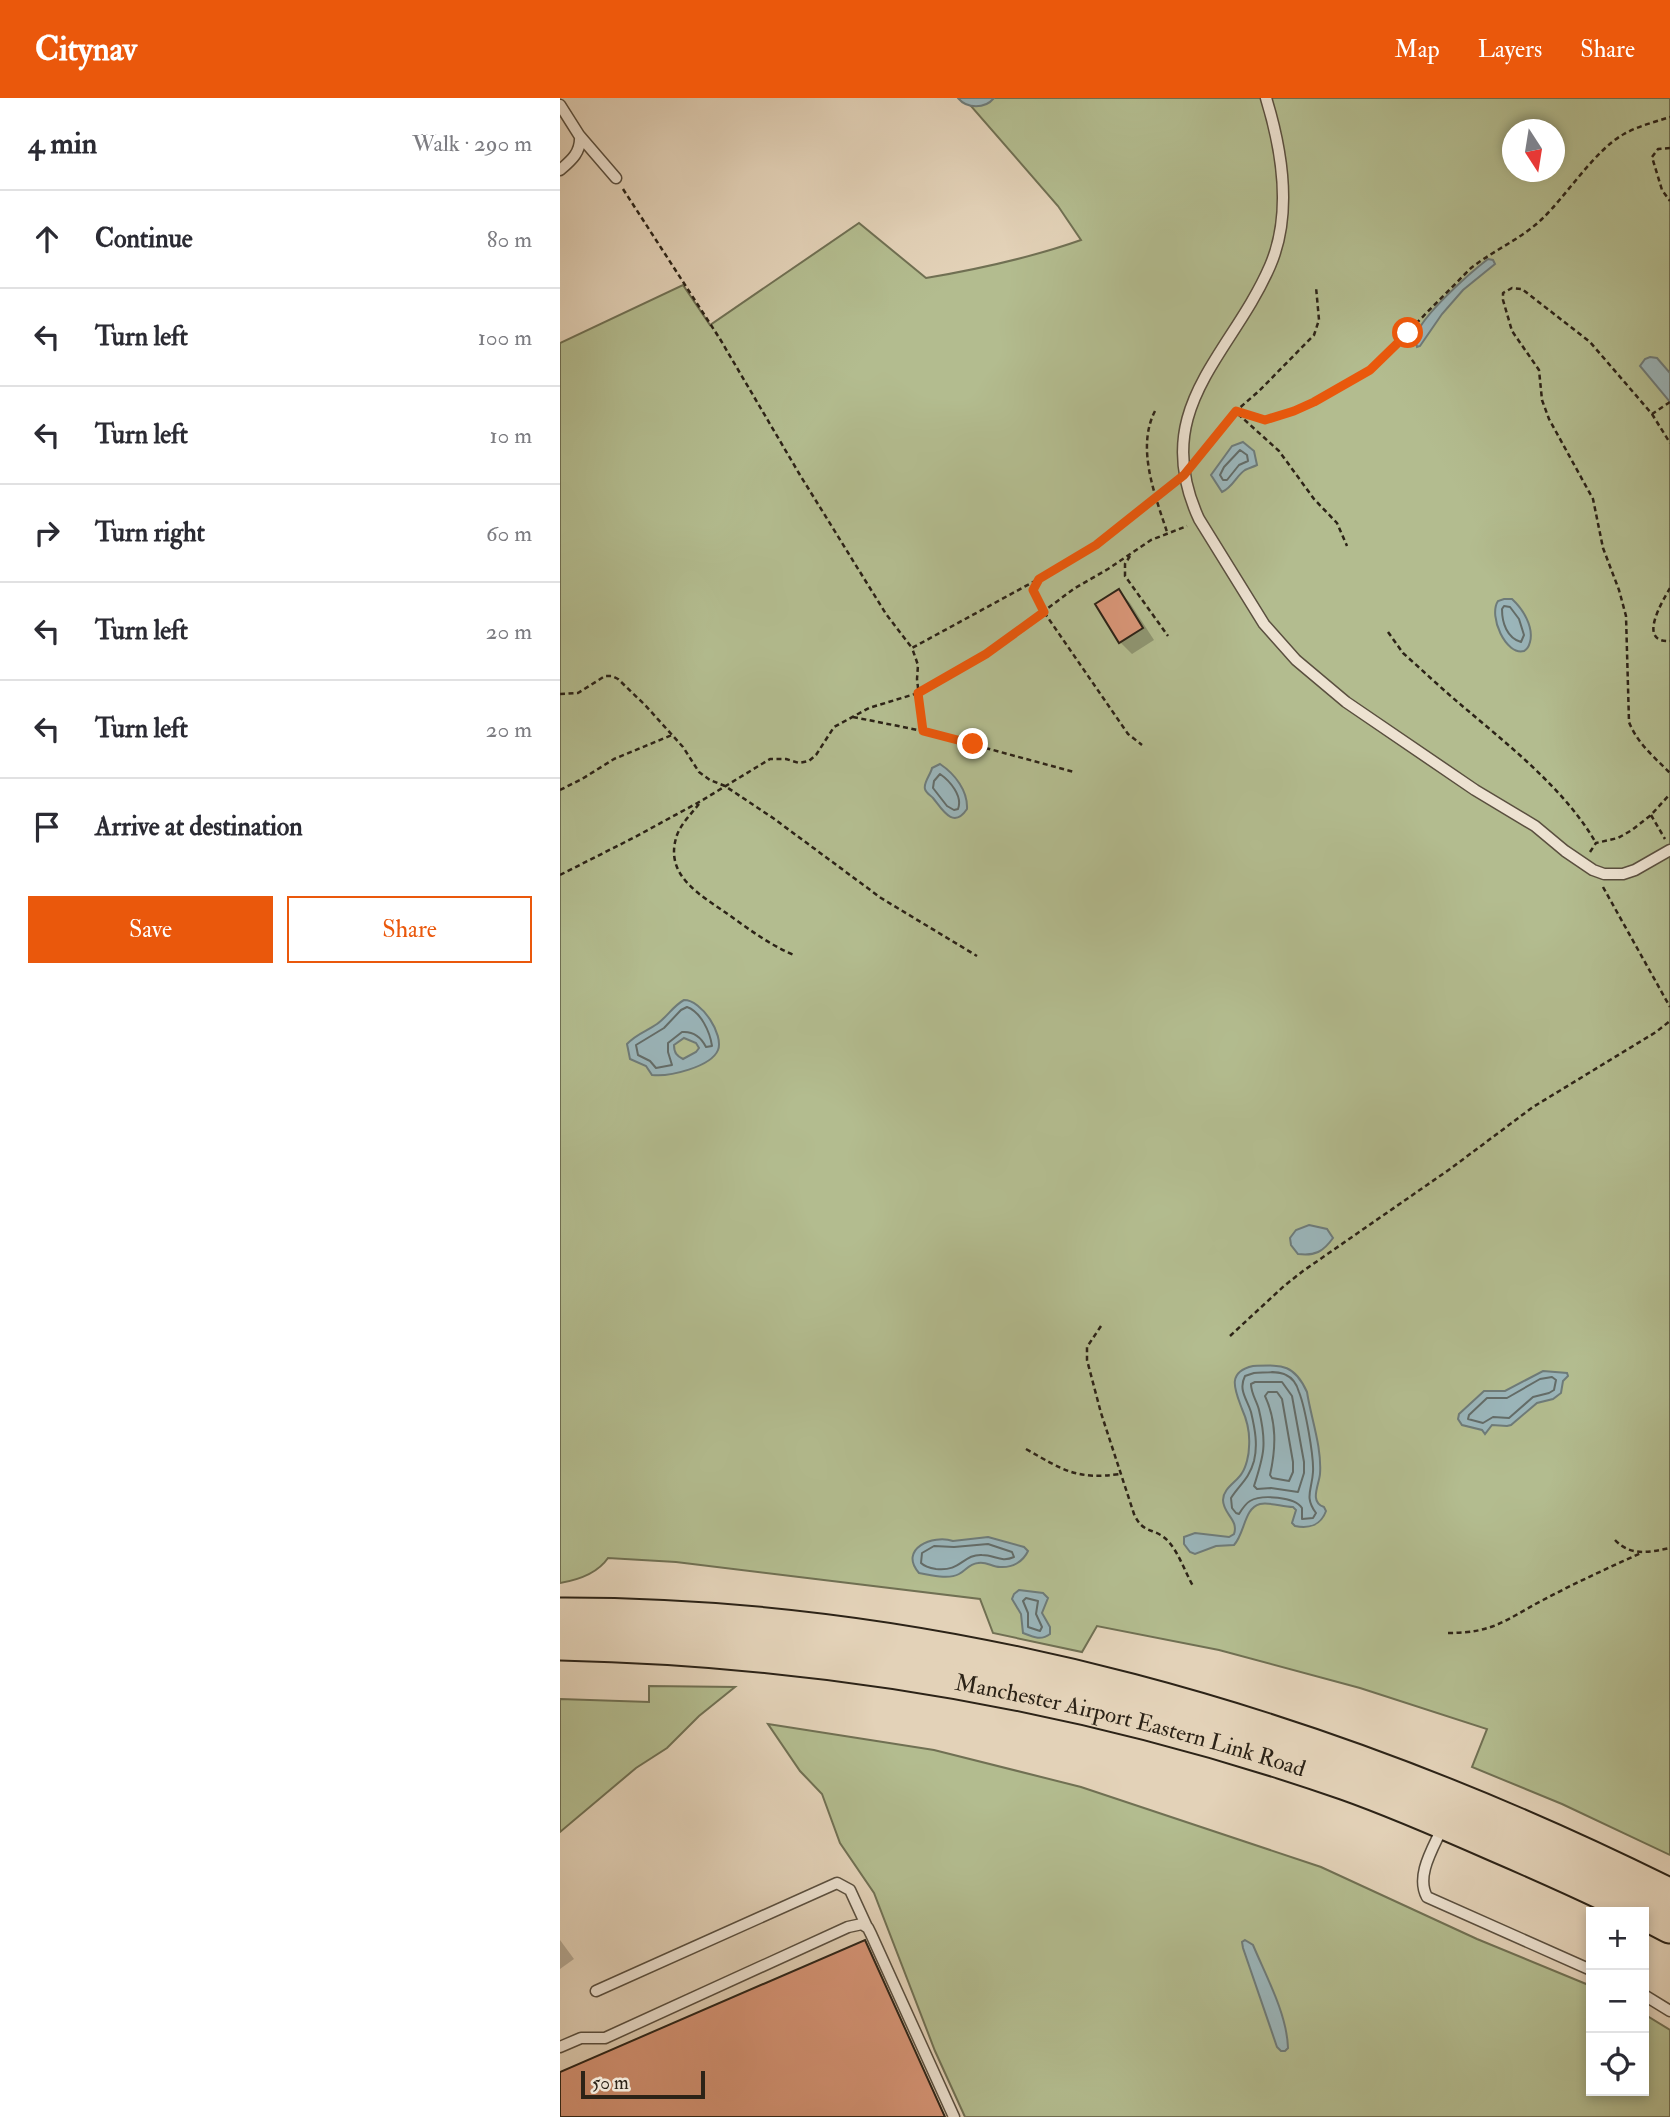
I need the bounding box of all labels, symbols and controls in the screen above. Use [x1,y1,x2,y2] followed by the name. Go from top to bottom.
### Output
[35,29,137,70] text: Citynav
[1395,34,1440,65] text: Map
[1478,34,1542,65] text: Layers
[1580,34,1635,65] text: Share
[1502,119,1565,182] north arrow
[28,125,97,162] text: 4 min
[412,129,532,158] text: Walk · 290 m
[28,220,66,258] icon: ahead
[95,223,193,255] text: Continue
[487,225,532,254] text: 80 m
[1392,317,1423,348] route start
[28,318,66,356] icon: left
[95,321,188,353] text: Turn left
[478,323,532,352] text: 100 m
[28,416,66,454] icon: left
[95,419,188,451] text: Turn left
[489,421,532,450] text: 10 m
[28,514,66,552] icon: right
[95,517,205,549] text: Turn right
[486,519,532,548] text: 60 m
[28,612,66,650] icon: left
[95,615,188,647] text: Turn left
[486,617,532,646] text: 20 m
[28,710,66,748] icon: left
[95,713,188,745] text: Turn left
[486,715,532,744] text: 20 m
[957,728,988,759] route end
[28,808,66,846] icon: arrive
[95,811,303,843] text: Arrive at destination
[28,896,273,963] button: Save
[287,896,532,963] button: Share
[953,1668,1309,1783] street label: Manchester Airport Eastern Link Road
[1586,1907,1649,2096] map controls
[1586,1907,1649,1970] button: +
[1586,1970,1649,2033] button: −
[1586,2033,1649,2096] button: locate
[581,2068,705,2100] scale bar
[592,2071,629,2095] text: 50 m

